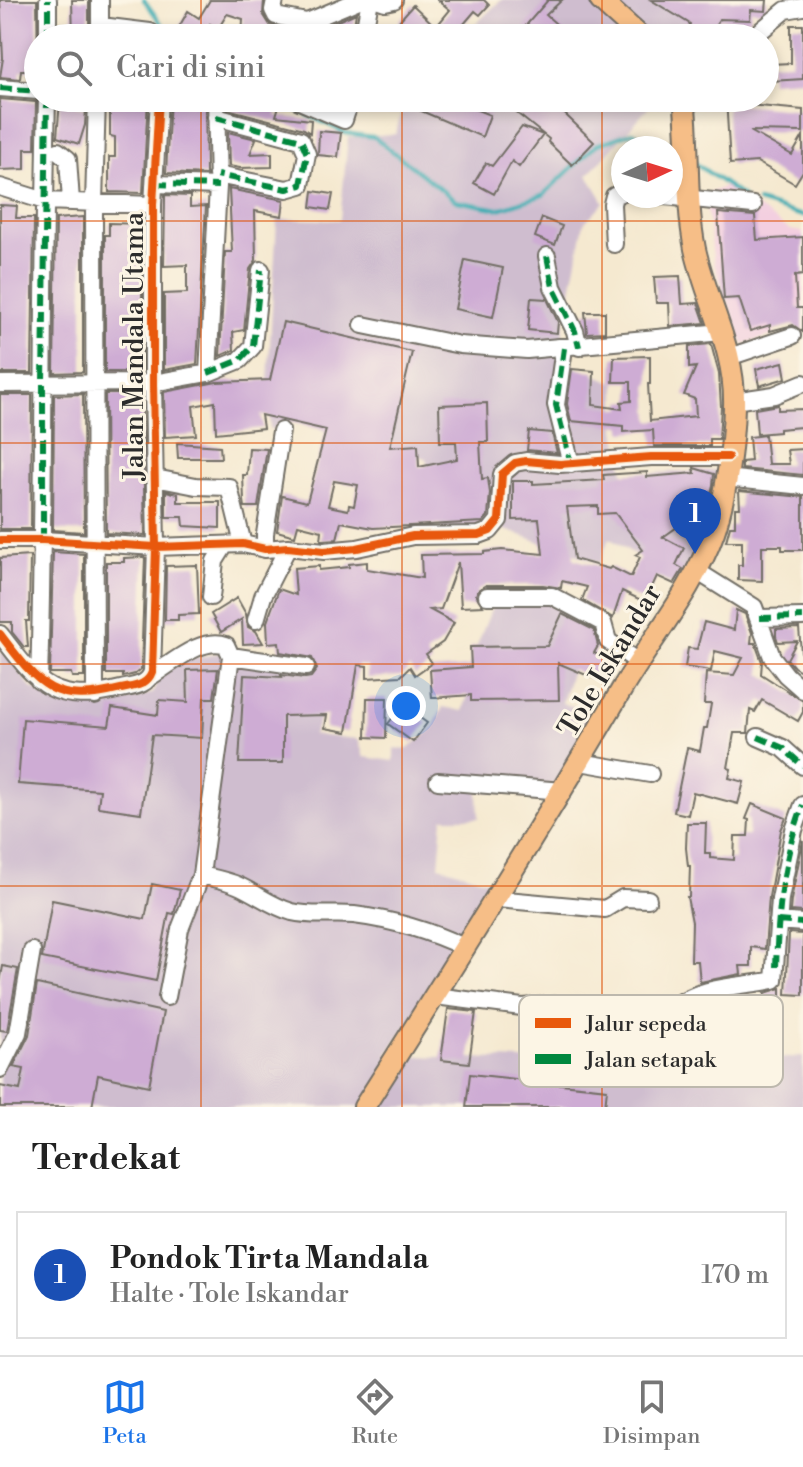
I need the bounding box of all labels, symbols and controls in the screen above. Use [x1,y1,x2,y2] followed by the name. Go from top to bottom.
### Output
[24,24,779,112] search box
[52,46,96,90] icon: search
[116,49,265,87] text: Cari di sini
[611,136,683,208] north arrow
[117,211,152,481] street label: Jalan Mandala Utama
[669,488,721,554] pin: 1
[551,578,670,744] street label: Tole Iskandar
[386,686,426,726] your location
[519,995,783,1087] legend
[584,1011,708,1038] text: Jalur sepeda
[584,1047,718,1074] text: Jalan setapak
[32,1138,180,1180] text: Terdekat
[110,1240,429,1278] text: Pondok Tirta Mandala
[54,1259,66,1291] text: 1
[701,1259,769,1291] text: 170 m
[110,1278,349,1310] text: Halte · Tole Iskandar
[103,1375,147,1450] tab: Peta
[352,1375,398,1450] tab: Rute
[603,1375,700,1450] tab: Disimpan

